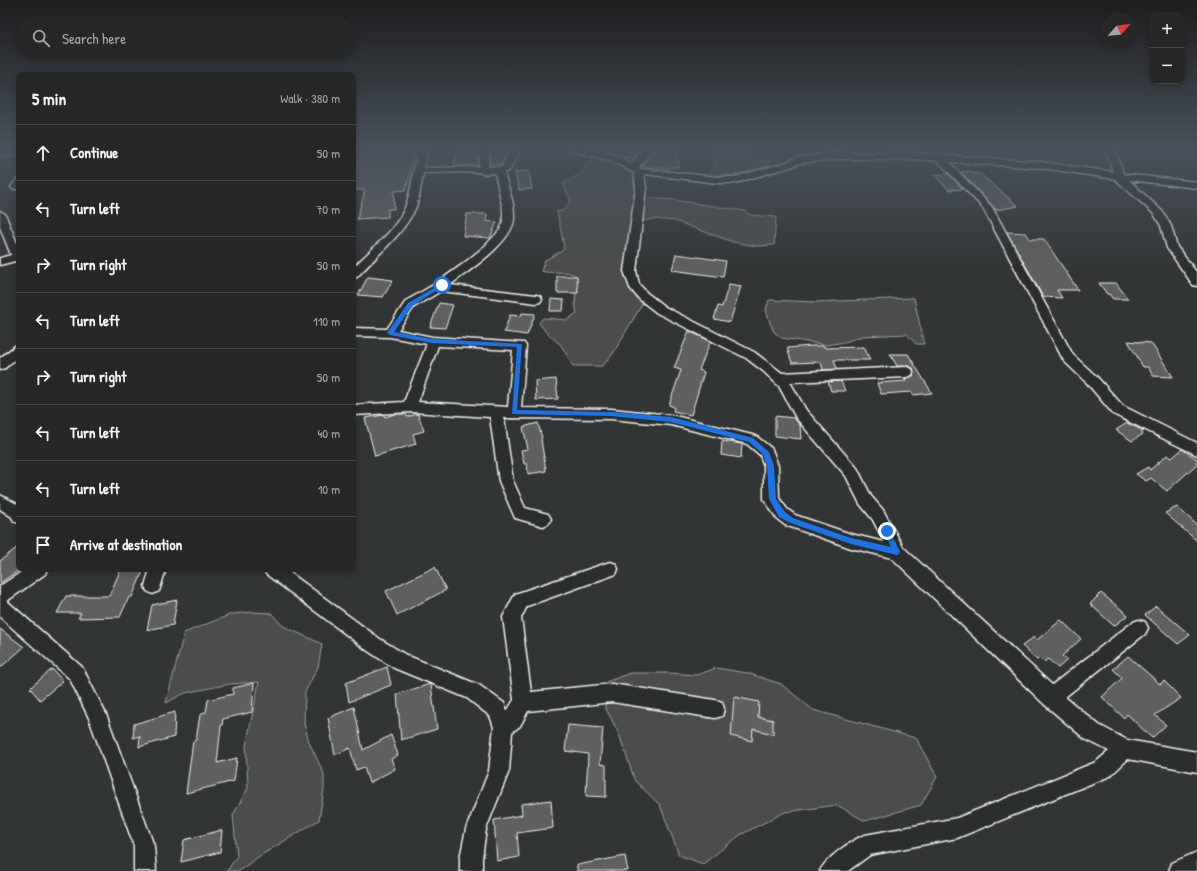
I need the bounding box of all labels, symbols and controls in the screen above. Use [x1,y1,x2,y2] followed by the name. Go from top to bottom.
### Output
[1101,12,1137,48] north arrow
[1149,12,1185,84] map controls
[1149,12,1185,48] button: +
[16,16,356,60] search box
[30,27,52,49] icon: search
[62,28,126,49] text: Search here
[1149,48,1185,84] button: −
[32,87,66,110] text: 5 min
[280,89,340,107] text: Walk · 380 m
[32,142,54,164] icon: ahead
[70,142,118,163] text: Continue
[317,144,340,162] text: 50 m
[32,198,54,220] icon: left
[70,198,120,219] text: Turn left
[316,200,340,218] text: 70 m
[32,254,54,276] icon: right
[70,254,126,275] text: Turn right
[317,256,340,274] text: 50 m
[433,276,451,294] route start
[32,310,54,332] icon: left
[70,310,120,331] text: Turn left
[313,312,340,330] text: 110 m
[32,366,54,388] icon: right
[70,366,126,387] text: Turn right
[317,368,340,386] text: 50 m
[32,422,54,444] icon: left
[70,422,120,443] text: Turn left
[317,424,340,442] text: 40 m
[32,478,54,500] icon: left
[70,478,120,499] text: Turn left
[318,480,340,498] text: 10 m
[878,522,896,540] route end
[32,534,54,556] icon: arrive
[70,534,182,555] text: Arrive at destination

